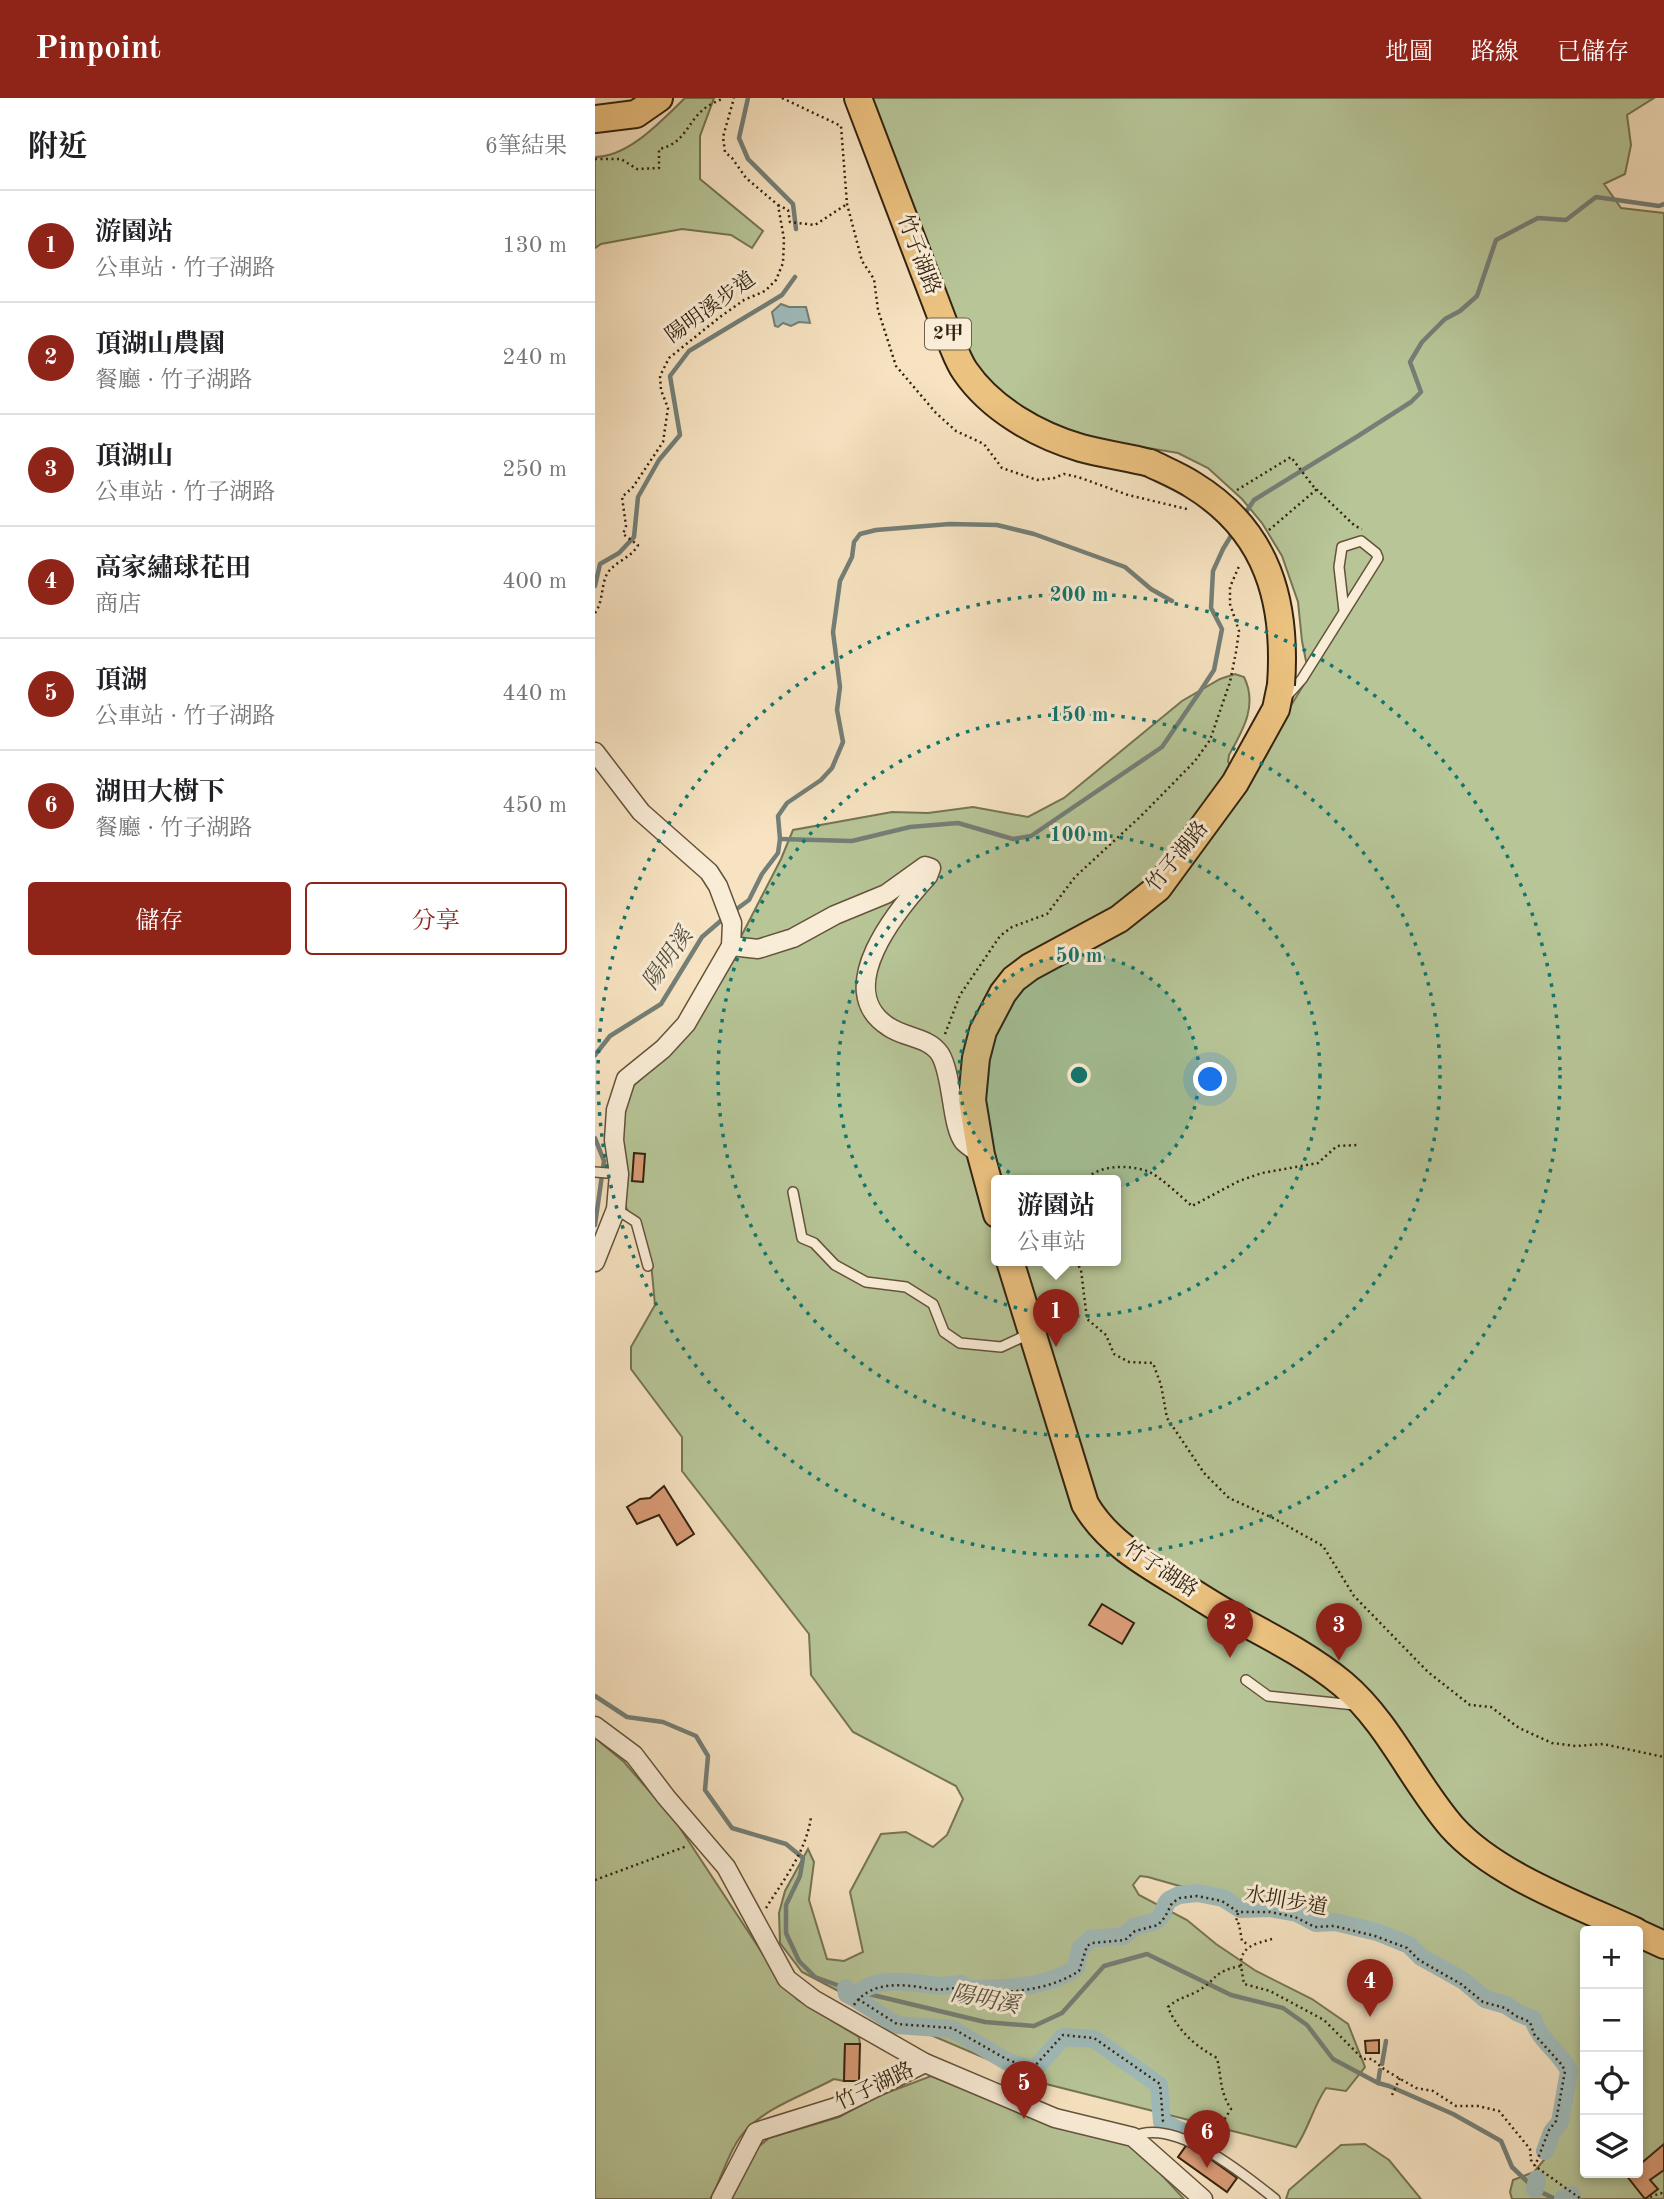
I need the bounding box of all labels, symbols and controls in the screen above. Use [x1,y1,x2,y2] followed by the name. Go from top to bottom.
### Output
[35,33,161,66] text: Pinpoint
[1385,41,1433,65] text: 地圖
[1471,41,1519,65] text: 路線
[1557,41,1629,65] text: 已儲存
[28,133,88,163] text: 附近
[485,135,567,158] text: 6筆結果
[893,211,945,298] street label: 竹子湖路
[95,220,173,246] text: 游園站
[44,234,58,257] text: 1
[502,234,567,257] text: 130 m
[95,257,275,280] text: 公車站 · 竹子湖路
[661,267,760,347] street label: 陽明溪步道
[925,318,971,350] road number: 2甲
[95,332,225,358] text: 頂湖山農園
[44,346,58,369] text: 2
[502,346,567,369] text: 240 m
[95,369,252,392] text: 餐廳 · 竹子湖路
[95,444,173,470] text: 頂湖山
[44,458,58,481] text: 3
[502,458,567,481] text: 250 m
[95,481,275,504] text: 公車站 · 竹子湖路
[95,556,251,582] text: 高家繡球花田
[44,570,58,593] text: 4
[502,570,567,593] text: 400 m
[1049,585,1109,606] text: 200 m
[95,593,141,616] text: 商店
[95,668,147,694] text: 頂湖
[44,682,58,705] text: 5
[502,682,567,705] text: 440 m
[95,705,275,728] text: 公車站 · 竹子湖路
[1049,705,1109,726] text: 150 m
[95,780,225,806] text: 湖田大樹下
[44,794,58,817] text: 6
[502,794,567,817] text: 450 m
[1142,816,1213,896] street label: 竹子湖路
[95,817,252,840] text: 餐廳 · 竹子湖路
[1049,825,1109,846] text: 100 m
[28,882,291,955] button: 儲存
[305,882,567,955] button: 分享
[637,921,699,994] water label: 陽明溪
[1055,946,1103,967] text: 50 m
[1193,1062,1227,1096] your location
[1067,1063,1091,1087] centre of rings
[991,1175,1121,1266] popup
[1017,1194,1095,1220] text: 游園站
[1017,1231,1086,1254] text: 公車站
[1033,1289,1079,1347] pin: 1
[1119,1537,1202,1602] street label: 竹子湖路
[1207,1600,1253,1658] pin: 2
[1316,1603,1362,1661] pin: 3
[1243,1882,1330,1920] street label: 水圳步道
[1580,1926,1643,2178] map controls
[1580,1926,1643,1989] button: +
[1347,1959,1393,2017] pin: 4
[949,1980,1024,2018] water label: 陽明溪
[1580,1989,1643,2052] button: −
[1580,2052,1643,2115] button: locate
[832,2058,918,2114] street label: 竹子湖路
[1001,2061,1047,2119] pin: 5
[1184,2110,1230,2168] pin: 6
[1580,2115,1643,2178] button: layers

